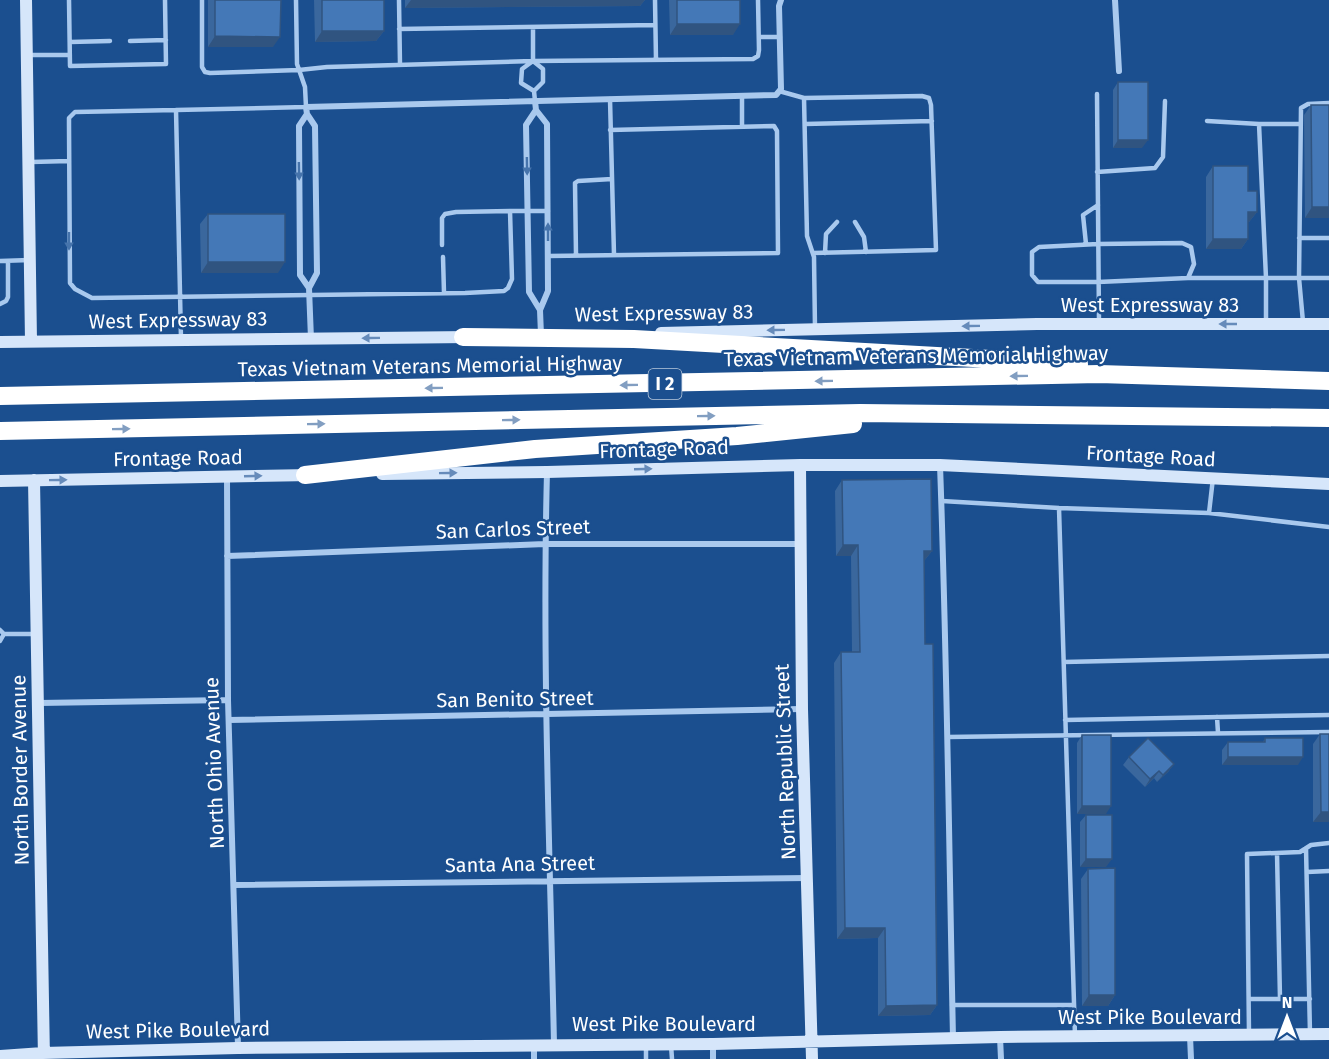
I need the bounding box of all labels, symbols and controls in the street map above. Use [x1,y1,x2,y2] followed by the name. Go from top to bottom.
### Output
[522,156,532,175] one-way arrow
[295,161,304,180] one-way arrow
[543,223,553,242] one-way arrow
[64,232,74,251] one-way arrow
[1061,293,1239,317] street label: West Expressway 83
[575,299,753,327] street label: West Expressway 83
[89,306,267,334] street label: West Expressway 83
[1219,319,1238,329] one-way arrow
[961,321,980,330] one-way arrow
[766,325,785,335] one-way arrow
[361,333,380,343] one-way arrow
[724,341,1109,371] street label: Texas Vietnam Veterans Memorial Highway
[238,351,623,381] street label: Texas Vietnam Veterans Memorial Highway
[648,369,682,399] road number: I 2
[1009,371,1028,381] one-way arrow
[814,376,833,385] one-way arrow
[619,380,638,390] one-way arrow
[424,384,443,393] one-way arrow
[697,411,716,421] one-way arrow
[502,415,521,425] one-way arrow
[307,420,326,429] one-way arrow
[112,425,131,434] one-way arrow
[599,435,729,463] street label: Frontage Road
[1086,441,1216,471] street label: Frontage Road
[113,445,243,471] street label: Frontage Road
[634,465,653,474] one-way arrow
[439,468,458,478] one-way arrow
[244,472,263,481] one-way arrow
[49,475,68,485] one-way arrow
[435,514,592,544] street label: San Carlos Street
[770,663,800,860] street label: North Republic Street
[6,675,34,865] street label: North Border Avenue
[199,677,229,849] street label: North Ohio Avenue
[436,686,595,712] street label: San Benito Street
[445,851,596,877] street label: Santa Ana Street
[1257,987,1317,1047] north arrow
[1282,993,1292,1012] text: N
[1058,1005,1242,1029] street label: West Pike Boulevard
[572,1012,756,1036] street label: West Pike Boulevard
[86,1016,270,1044] street label: West Pike Boulevard

